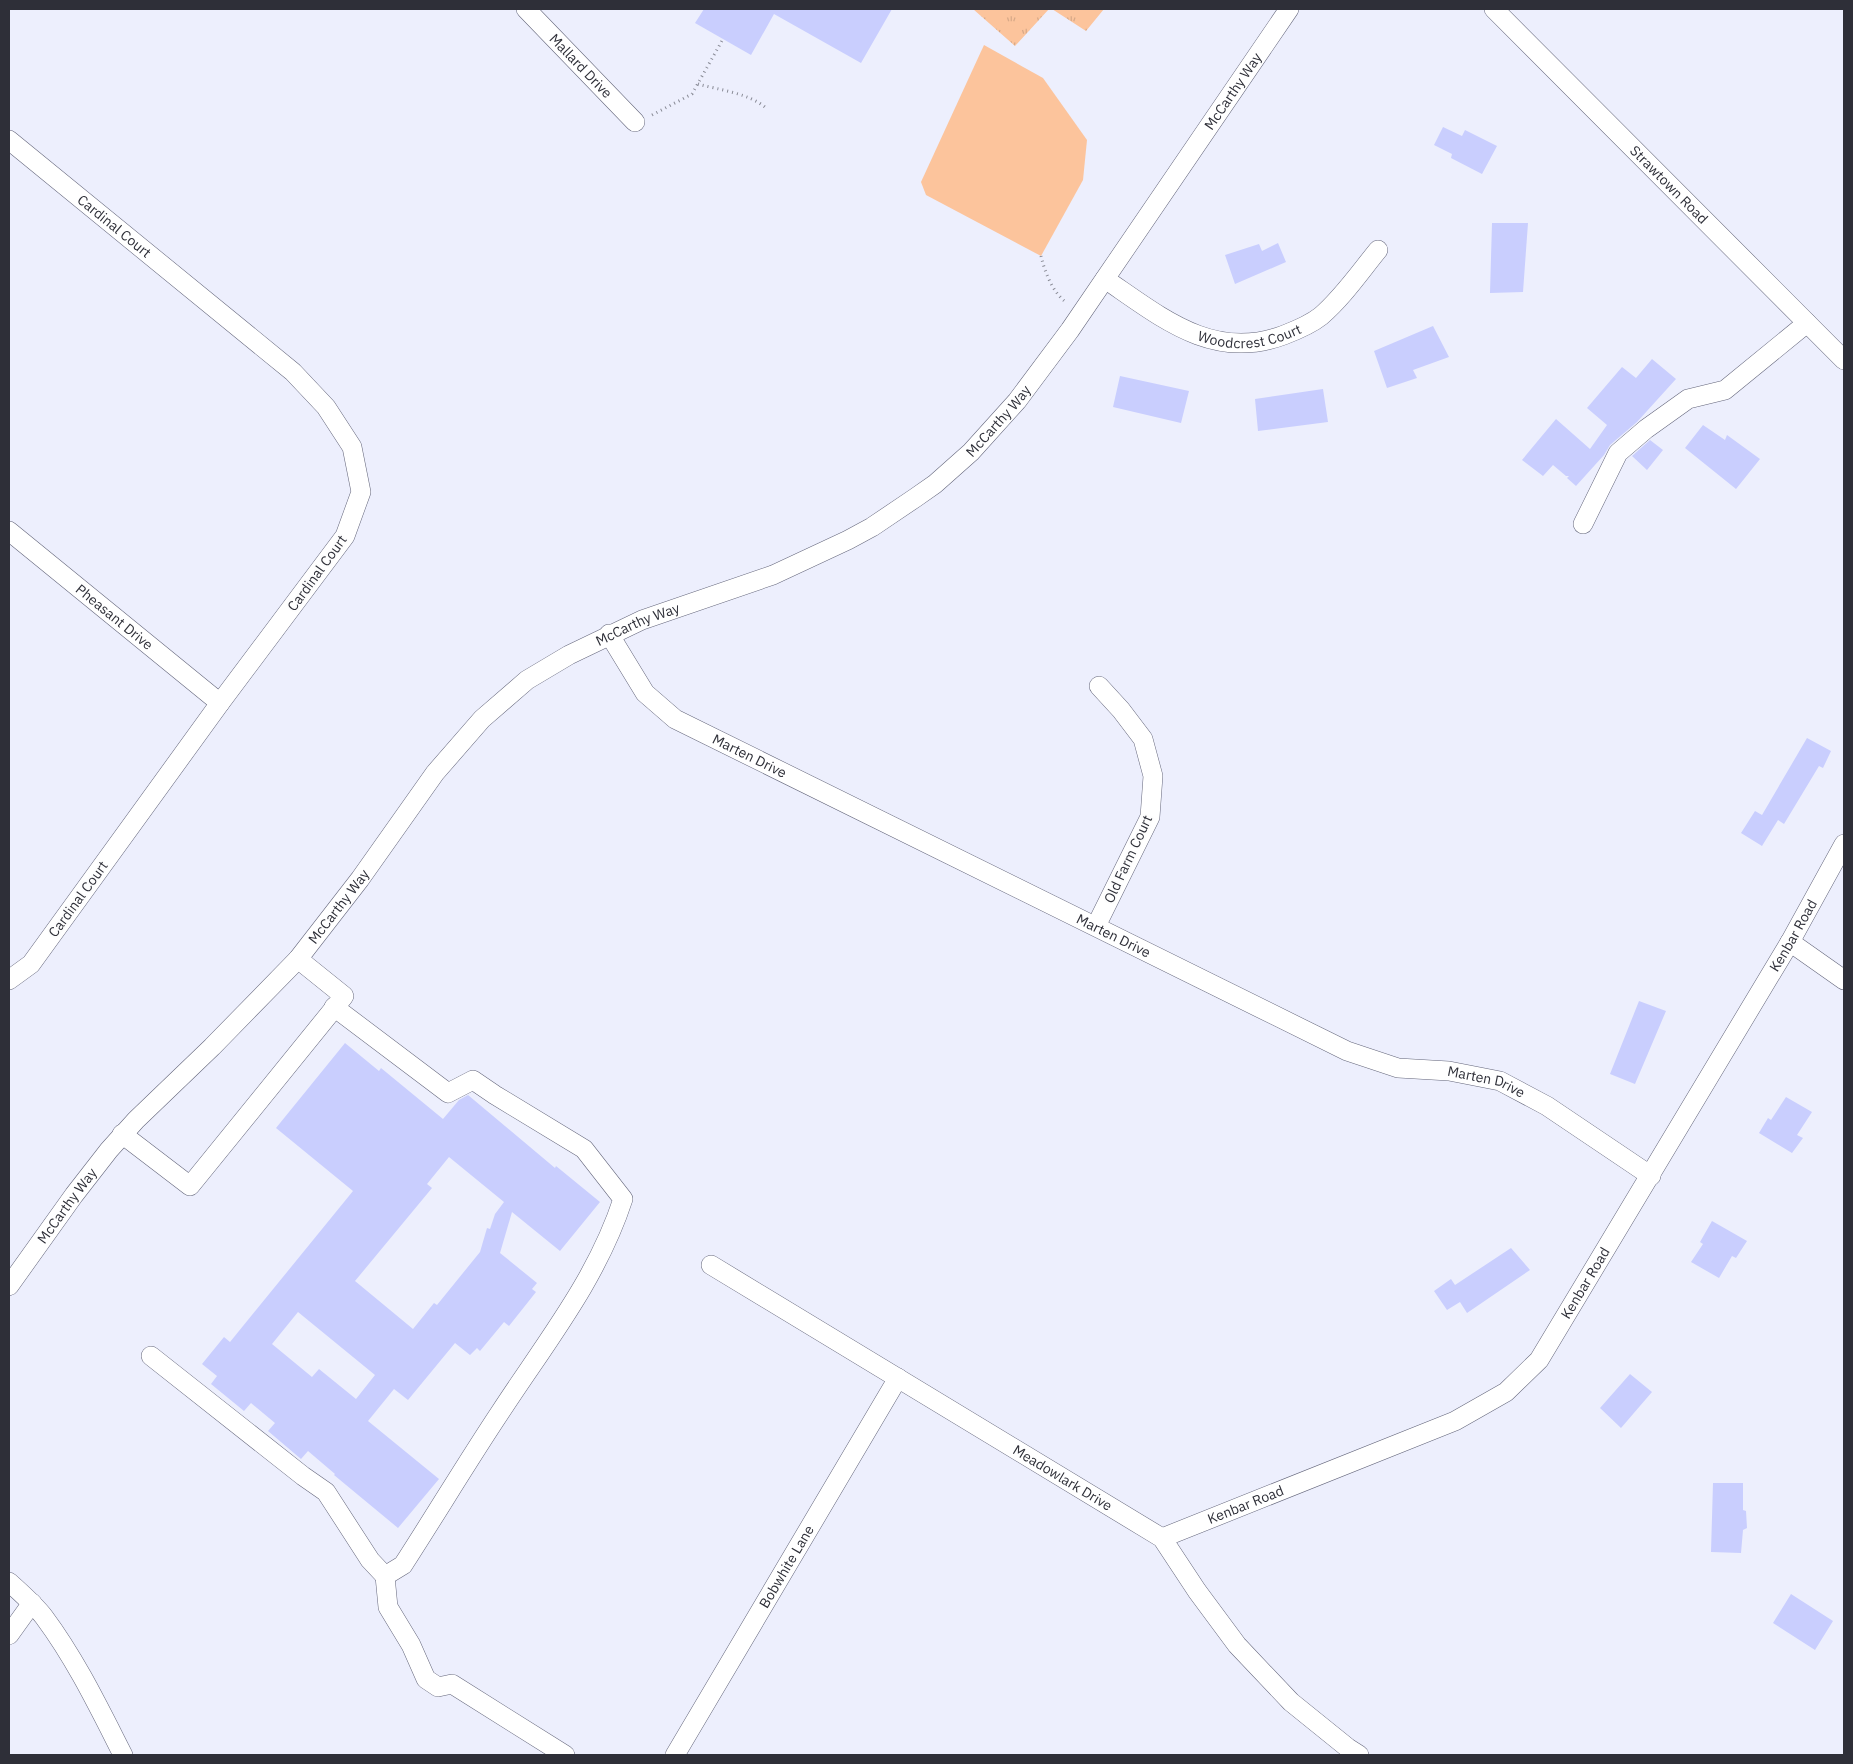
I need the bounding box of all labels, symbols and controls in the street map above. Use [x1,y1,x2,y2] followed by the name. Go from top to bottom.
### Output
[546,30,616,102] street label: Mallard Drive
[1200,49,1266,133] street label: McCarthy Way
[1626,142,1712,228] street label: Strawtown Road
[74,191,155,262] street label: Cardinal Court
[1196,320,1304,352] street label: Woodcrest Court
[962,382,1035,461] street label: McCarthy Way
[283,531,351,615] street label: Cardinal Court
[72,580,157,654] street label: Pheasant Drive
[593,599,682,650] street label: McCarthy Way
[710,730,790,782] street label: Marten Drive
[1100,812,1156,906] street label: Old Farm Court
[44,857,112,941] street label: Cardinal Court
[304,866,373,947] street label: McCarthy Way
[1765,896,1821,975] street label: Kenbar Road
[1074,910,1154,962] street label: Marten Drive
[1446,1062,1528,1102] street label: Marten Drive
[33,1164,101,1247] street label: McCarthy Way
[1557,1244,1614,1322] street label: Kenbar Road
[1010,1441,1116,1515] street label: Meadowlark Drive
[1205,1481,1286,1528] street label: Kenbar Road
[755,1522,818,1611] street label: Bobwhite Lane

